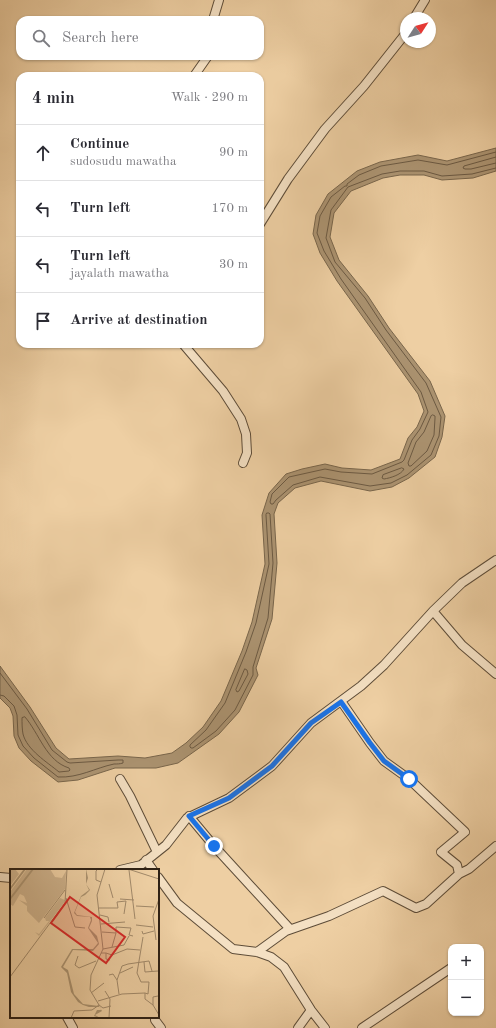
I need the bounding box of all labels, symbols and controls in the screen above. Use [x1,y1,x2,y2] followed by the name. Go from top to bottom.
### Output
[400,12,436,48] north arrow
[16,16,264,60] search box
[30,27,52,49] icon: search
[62,31,139,46] text: Search here
[32,90,75,107] text: 4 min
[171,91,248,104] text: Walk · 290 m
[70,137,129,152] text: Continue
[32,142,54,164] icon: ahead
[219,146,248,159] text: 90 m
[70,155,176,168] text: sudosudu mawatha
[32,198,54,220] icon: left
[70,201,130,216] text: Turn left
[211,202,248,215] text: 170 m
[70,249,130,264] text: Turn left
[32,254,54,276] icon: left
[219,258,248,271] text: 30 m
[70,267,169,280] text: jayalath mawatha
[32,310,54,332] icon: arrive
[70,313,208,328] text: Arrive at destination
[400,770,418,788] route start
[205,837,223,855] route end
[10,869,159,1018] inset map
[448,944,484,1016] map controls
[448,944,484,980] button: +
[448,980,484,1016] button: −

